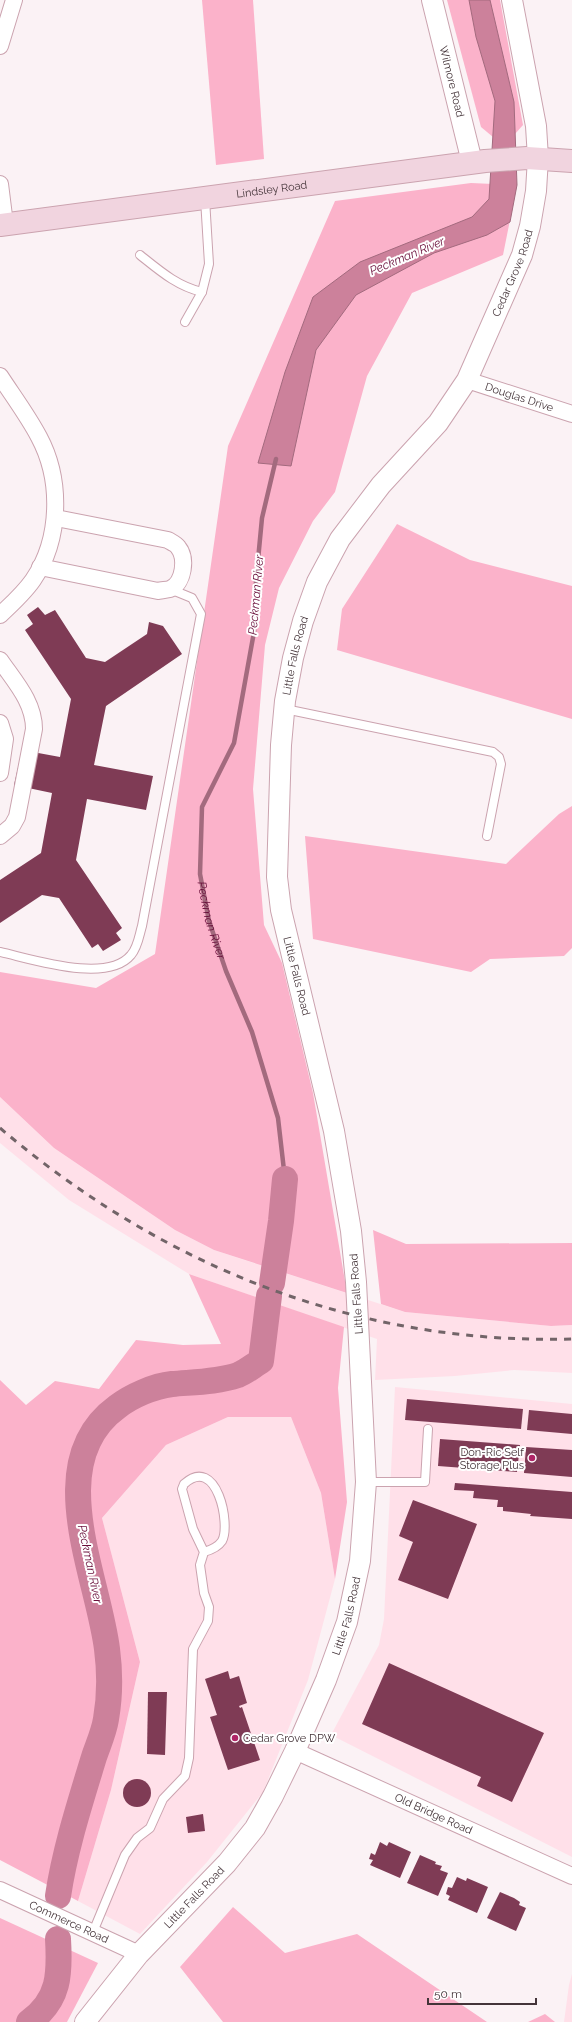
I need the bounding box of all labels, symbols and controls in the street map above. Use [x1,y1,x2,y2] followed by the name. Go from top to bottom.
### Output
[437,45,467,119] street label: Wilmore Road
[235,179,308,201] street label: Lindsley Road
[490,228,536,319] street label: Cedar Grove Road
[367,234,447,278] water label: Peckman River
[483,380,556,415] street label: Douglas Drive
[246,554,267,635] water label: Peckman River
[280,614,311,696] street label: Little Falls Road
[195,880,229,962] water label: Peckman River
[280,935,313,1017] street label: Little Falls Road
[347,1253,366,1335] street label: Little Falls Road
[460,1446,524,1472] place label: Don-Ric Self Storage Plus
[527,1453,537,1463] marker: Don-Ric Self Storage Plus
[75,1523,105,1605] water label: Peckman River
[330,1575,364,1657] street label: Little Falls Road
[243,1732,336,1745] place label: Cedar Grove DPW
[230,1733,240,1743] marker: Cedar Grove DPW
[392,1791,474,1837] street label: Old Bridge Road
[162,1864,227,1931] street label: Little Falls Road
[27,1898,111,1946] street label: Commerce Road
[428,1980,536,2006] scale bar
[434,1987,462,2001] text: 50 m

